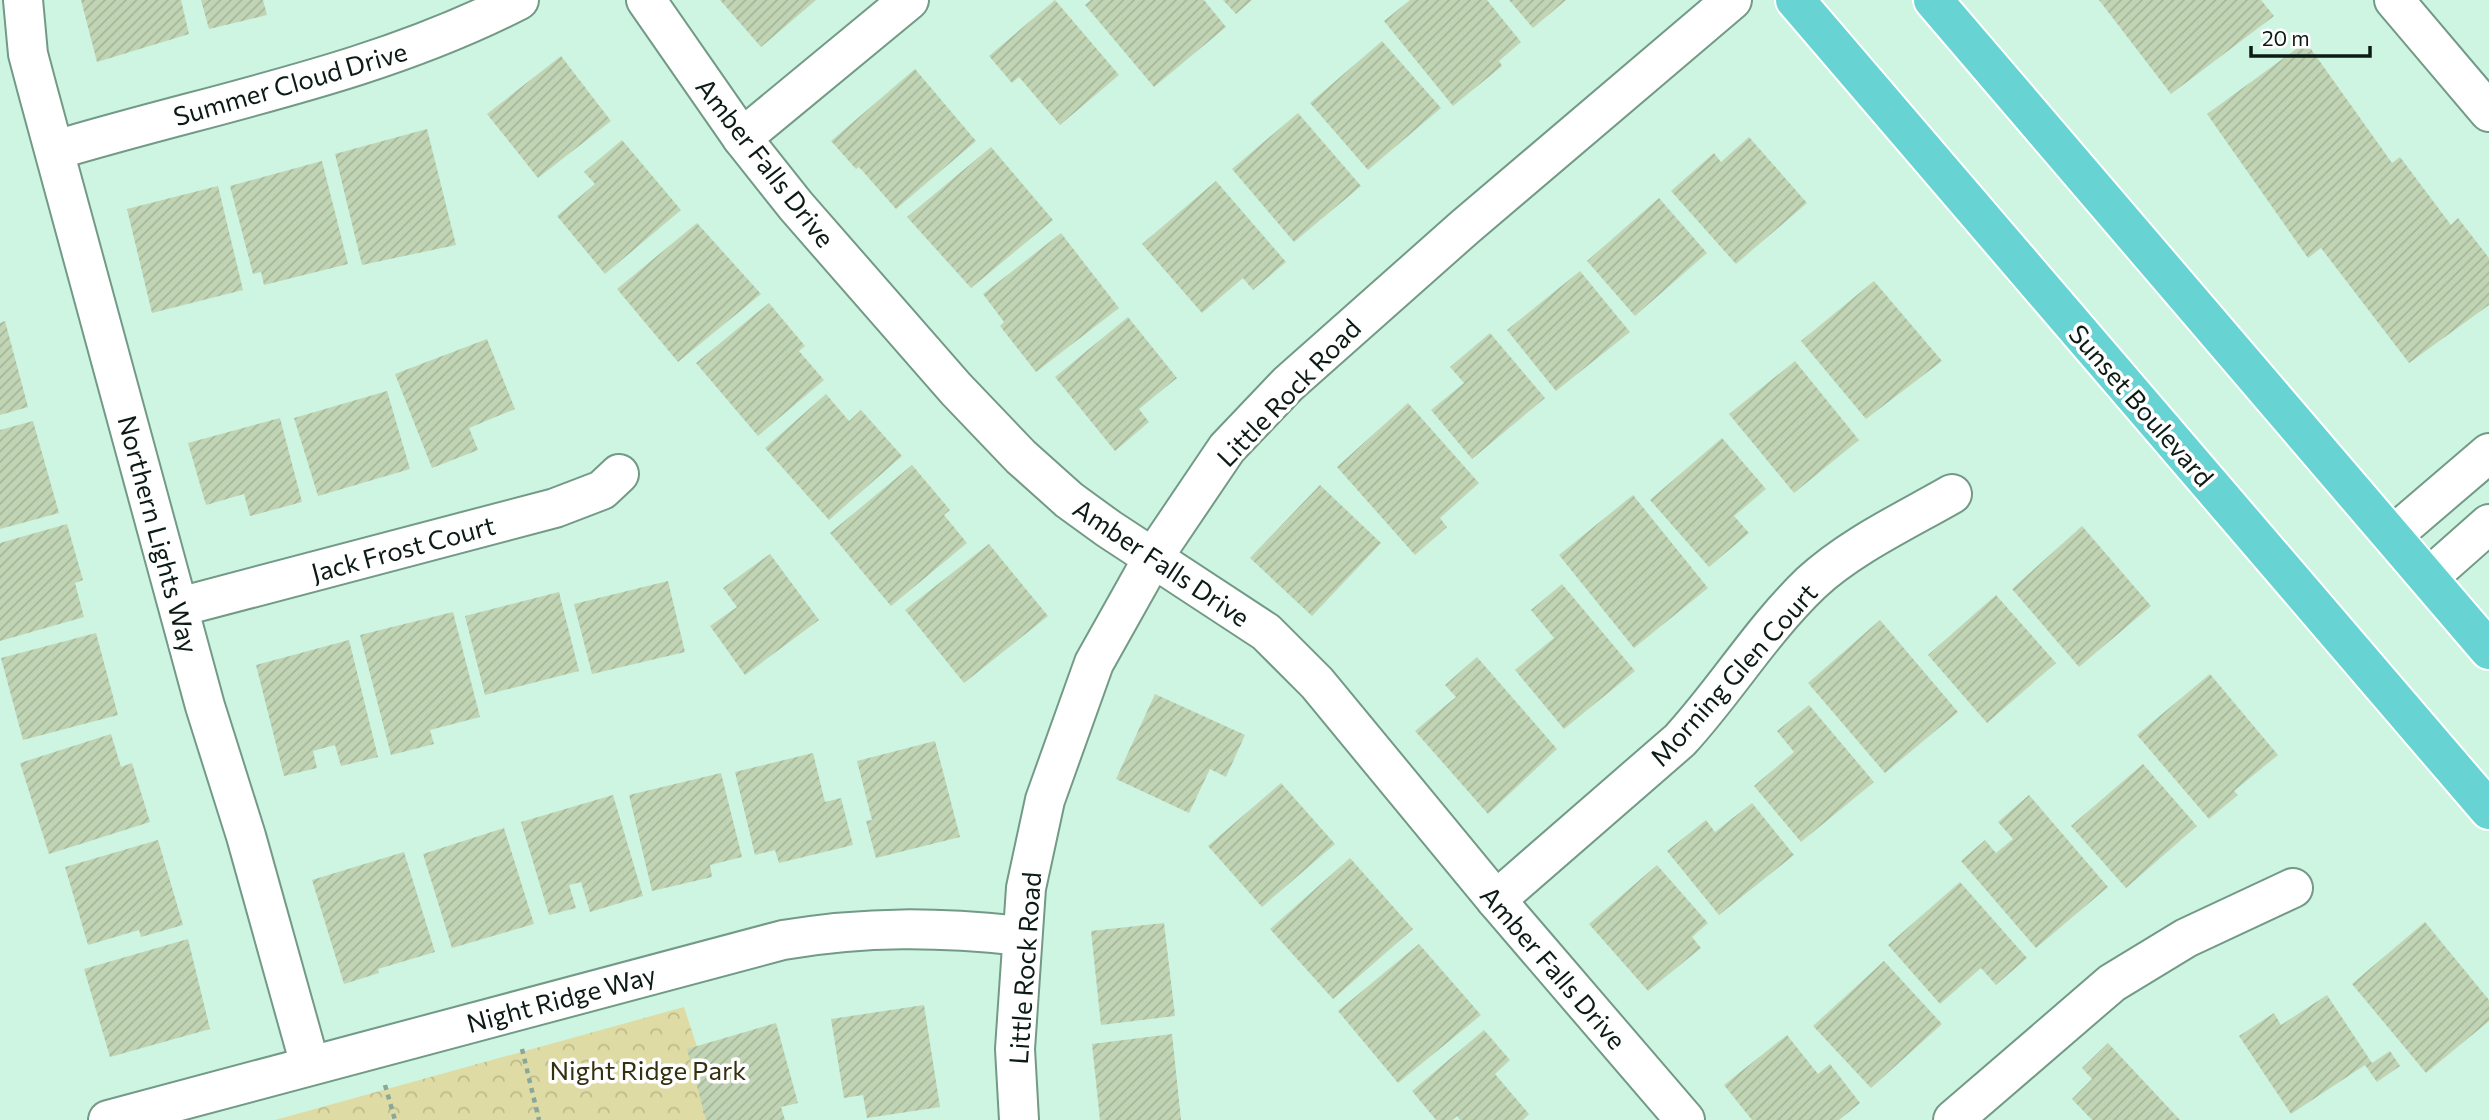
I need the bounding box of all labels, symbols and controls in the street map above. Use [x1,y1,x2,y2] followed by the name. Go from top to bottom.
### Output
[2251,14,2370,58] scale bar
[2262,25,2310,50] text: 20 m
[170,35,410,131] street label: Summer Cloud Drive
[690,71,842,253] street label: Amber Falls Drive
[1210,312,1366,472] street label: Little Rock Road
[2063,318,2221,492] street label: Sunset Boulevard
[112,412,206,656] street label: Northern Lights Way
[1068,492,1256,632] street label: Amber Falls Drive
[308,509,498,587] street label: Jack Frost Court
[1643,577,1823,771] street label: Morning Glen Court
[1002,871,1046,1065] street label: Little Rock Road
[1475,879,1633,1055] street label: Amber Falls Drive
[463,958,659,1038] street label: Night Ridge Way
[550,1054,746,1085] park label: Night Ridge Park

